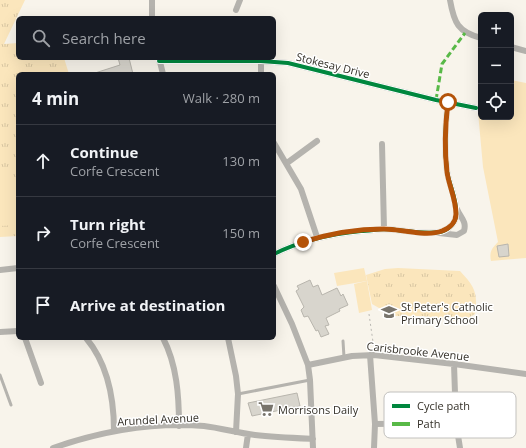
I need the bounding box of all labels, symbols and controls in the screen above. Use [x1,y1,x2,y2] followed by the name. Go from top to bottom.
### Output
[478,12,514,120] map controls
[478,12,514,48] button: +
[16,16,276,60] search box
[30,27,52,49] icon: search
[62,28,146,48] text: Search here
[478,48,514,84] button: −
[295,49,371,81] street label: Stokesay Drive
[478,84,514,120] button: locate
[32,87,79,110] text: 4 min
[183,89,260,107] text: Walk · 280 m
[439,93,457,111] route start
[70,142,138,162] text: Continue
[32,150,54,172] icon: ahead
[222,152,260,170] text: 130 m
[70,162,160,180] text: Corfe Crescent
[70,214,145,234] text: Turn right
[32,222,54,244] icon: right
[222,224,260,242] text: 150 m
[294,233,312,251] route end
[70,234,160,252] text: Corfe Crescent
[32,294,54,316] icon: arrive
[70,295,225,315] text: Arrive at destination
[401,299,493,327] place label: St Peter's Catholic Primary School
[380,303,398,321] school or university icon: St Peter's Catholic Primary School
[366,338,470,364] street label: Carisbrooke Avenue
[384,392,516,438] legend
[417,398,470,413] text: Cycle path
[257,400,275,418] supermarket icon: Morrisons Daily
[278,402,359,417] place label: Morrisons Daily
[117,409,199,429] street label: Arundel Avenue
[417,416,440,431] text: Path

